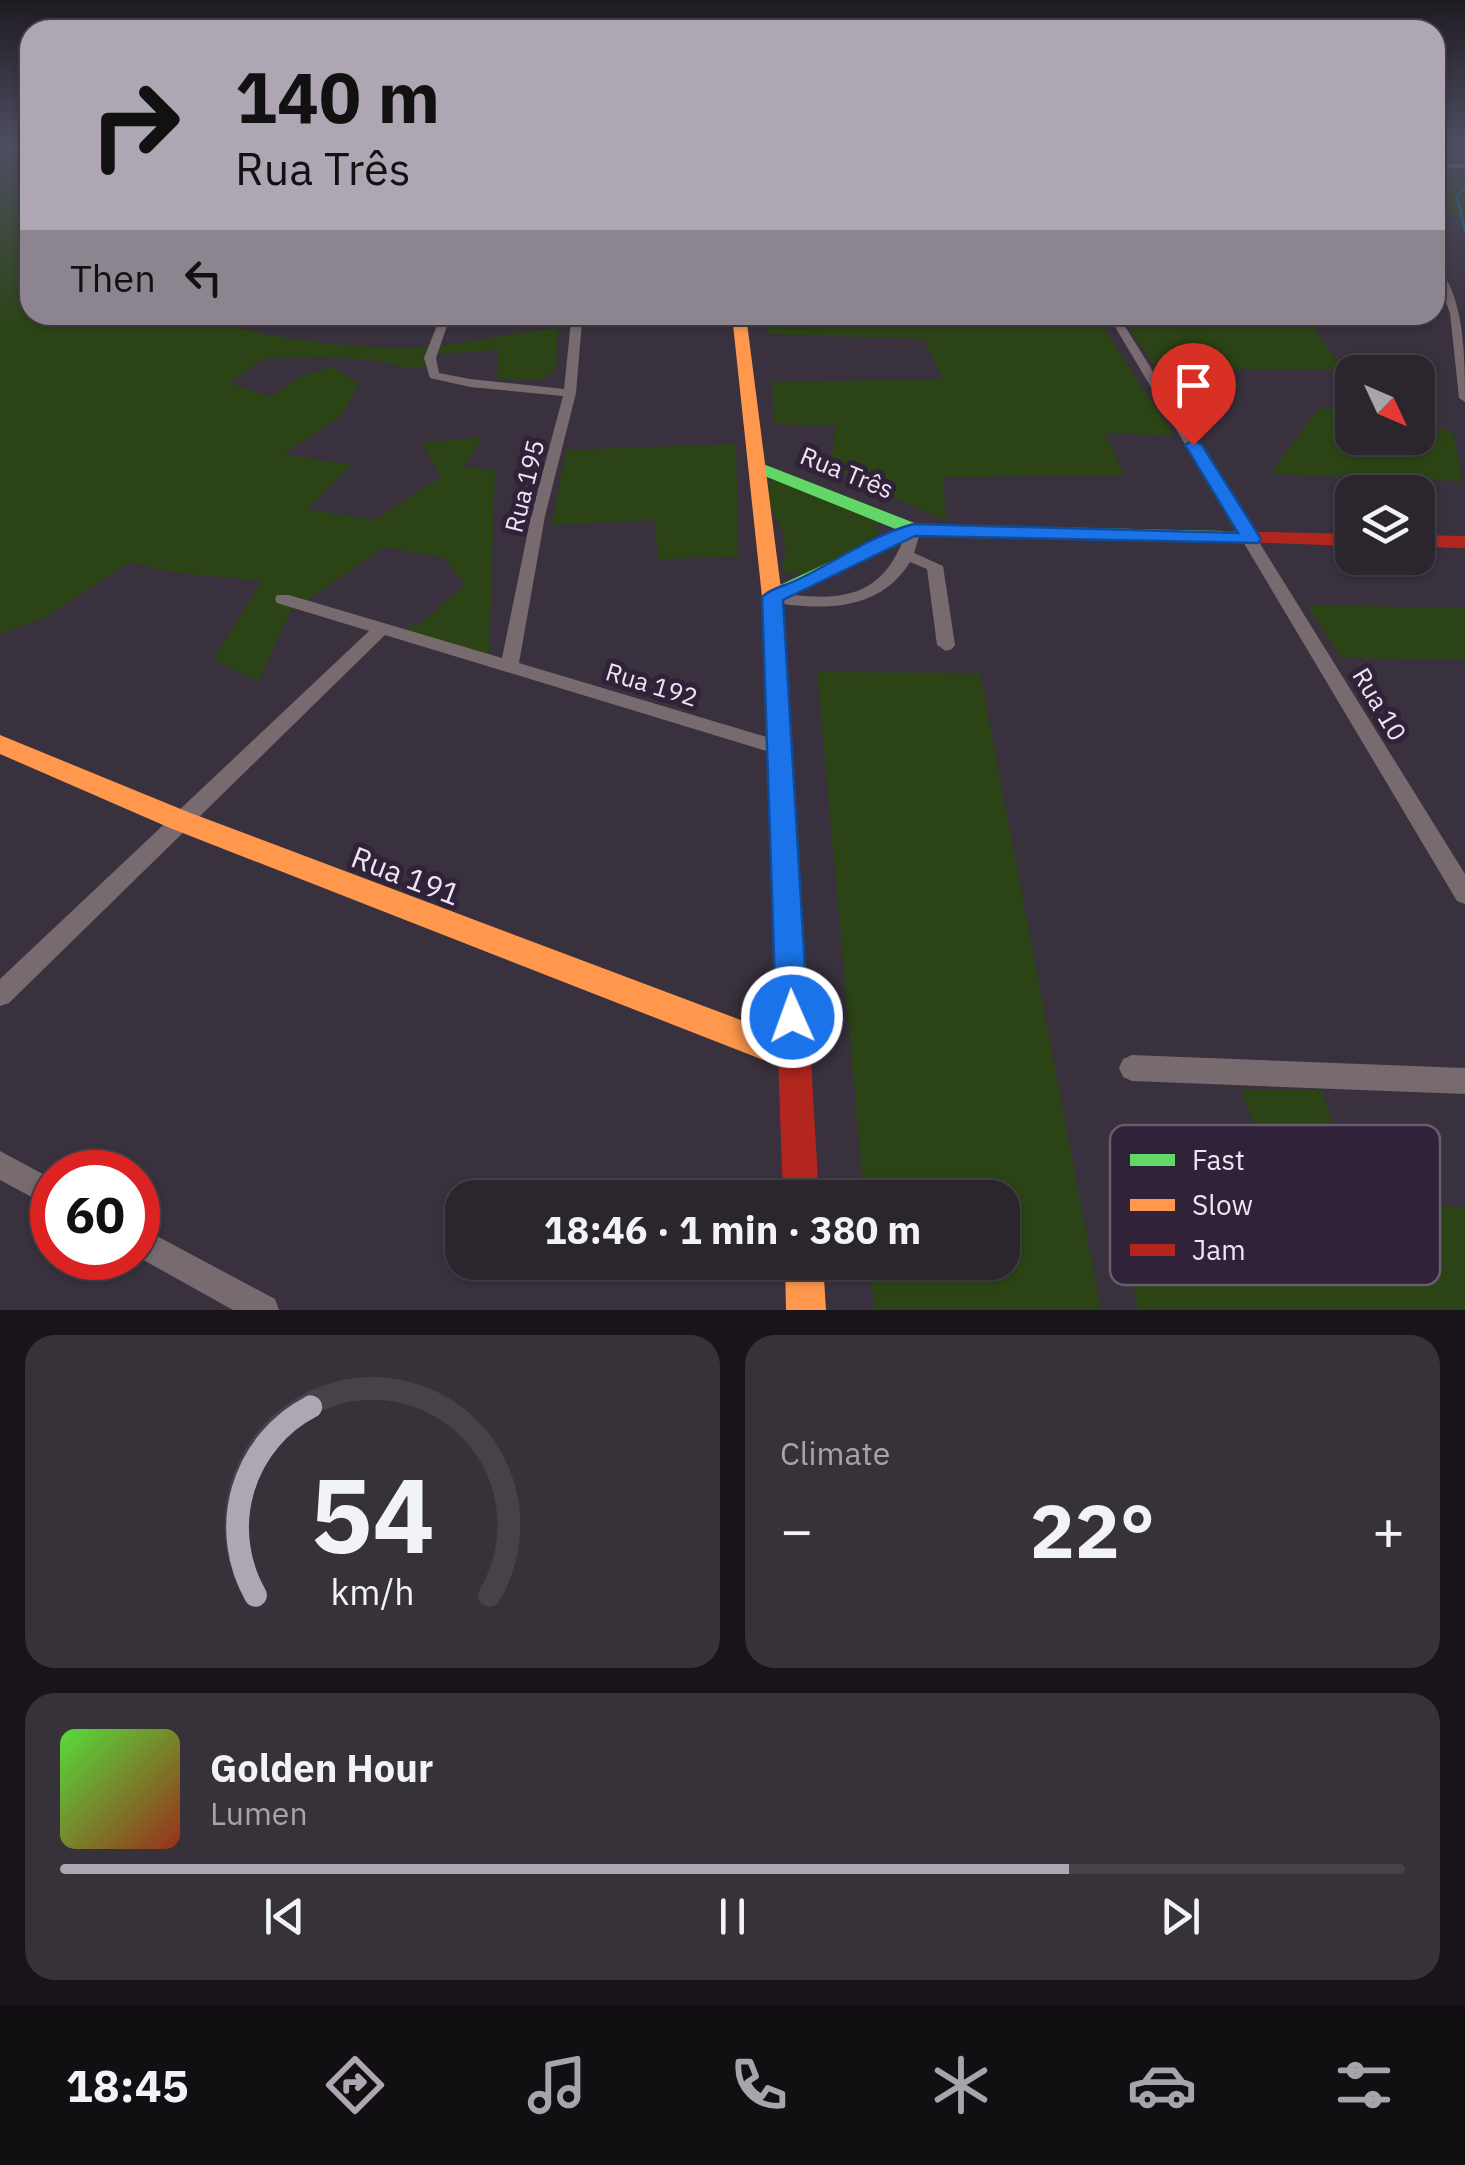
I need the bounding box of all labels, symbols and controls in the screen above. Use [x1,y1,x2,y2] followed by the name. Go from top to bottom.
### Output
[235,51,440,142] text: 140 m
[70,60,200,190] icon: right
[235,139,411,197] text: Rua Três
[176,250,231,305] icon: left
[70,253,156,302] text: Then
[1151,343,1236,446] pin
[1335,355,1435,455] north arrow
[1335,355,1435,575] map controls
[1166,358,1221,413] icon: arrive
[497,436,551,536] street label: Rua 195
[796,438,898,506] street label: Rua Três
[1335,475,1435,575] button: layers
[602,654,702,714] street label: Rua 192
[1345,661,1415,747] street label: Rua 10
[346,836,466,914] street label: Rua 191
[740,965,844,1069] position arrow
[1110,1125,1440,1285] legend
[1192,1141,1245,1178] text: Fast
[30,1150,160,1280] speed limit sign: 60
[1192,1186,1253,1223] text: Slow
[544,1205,921,1254] text: 18:46 · 1 min · 380 m
[1192,1231,1246,1268] text: Jam
[780,1432,890,1474] text: Climate
[310,1446,435,1582] text: 54
[1030,1481,1155,1579] text: 22°
[780,1494,813,1565] text: −
[1372,1494,1405,1565] text: +
[330,1568,415,1615] text: km/h
[210,1743,433,1792] text: Golden Hour
[210,1792,308,1834] text: Lumen
[257,1889,312,1944] icon: previous
[705,1889,760,1944] icon: pause
[1153,1889,1208,1944] icon: next
[320,2050,390,2120] icon: directions
[522,2050,592,2120] icon: music
[724,2050,794,2120] icon: phone
[926,2050,996,2120] icon: climate
[1127,2050,1197,2120] icon: car
[1329,2050,1399,2120] icon: filters
[66,2056,189,2114] text: 18:45

